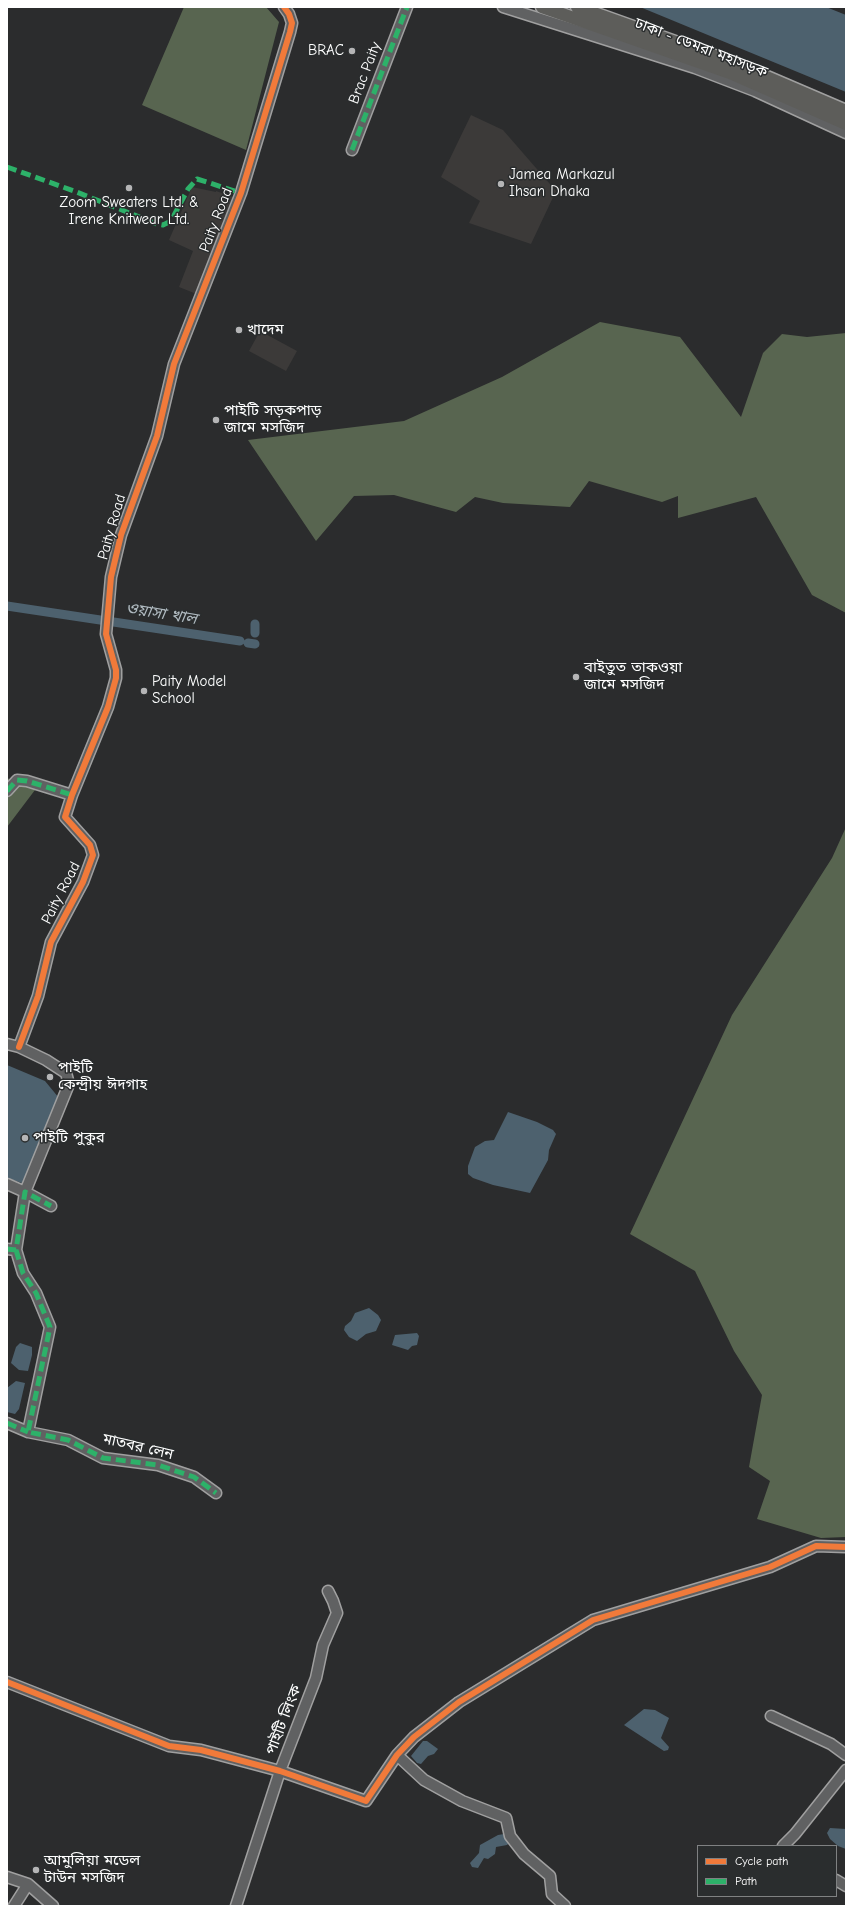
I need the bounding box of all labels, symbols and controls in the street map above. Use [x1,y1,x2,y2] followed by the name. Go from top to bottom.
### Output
[632,14,770,82] street label: ঢাকা - ডেমরা মহাসড়ক
[345,39,385,107] street label: Brac Paity
[308,42,344,60] place label: BRAC
[347,46,357,56] marker: BRAC
[509,166,615,201] place label: Jamea Markazul Ihsan Dhaka
[496,179,506,189] marker: Jamea Markazul Ihsan Dhaka
[124,183,134,193] marker: Zoom Sweaters Ltd. & Irene Knitwear Ltd.
[196,185,236,255] street label: Paity Road
[59,194,199,229] place label: Zoom Sweaters Ltd. & Irene Knitwear Ltd.
[247,321,284,339] place label: খাদেম
[234,325,244,335] marker: খাদেম
[224,402,321,437] place label: পাইটি সড়কপাড় জামে মসজিদ
[211,415,221,425] marker: পাইটি সড়কপাড় জামে মসজিদ
[94,492,130,562] street label: Paity Road
[124,599,198,629] water label: ওয়াসা খাল
[584,659,682,694] place label: বাইতুত তাকওয়া জামে মসজিদ
[571,672,581,682] marker: বাইতুত তাকওয়া জামে মসজিদ
[152,673,226,708] place label: Paity Model School
[139,686,149,696] marker: Paity Model School
[38,859,84,927] street label: Paity Road
[58,1059,147,1094] place label: পাইটি কেন্দ্রীয় ঈদগাহ
[45,1072,55,1082] marker: পাইটি কেন্দ্রীয় ঈদগাহ
[33,1129,105,1147] place label: পাইটি পুকুর
[20,1133,30,1143] marker: পাইটি পুকুর
[101,1430,175,1464] street label: মাতবর লেন
[262,1682,306,1758] street label: পাইটি লিংক
[697,1845,837,1897] legend
[44,1852,140,1887] place label: আমুলিয়া মডেল টাউন মসজিদ
[735,1854,788,1868] text: Cycle path
[31,1865,41,1875] marker: আমুলিয়া মডেল টাউন মসজিদ
[735,1874,757,1888] text: Path

